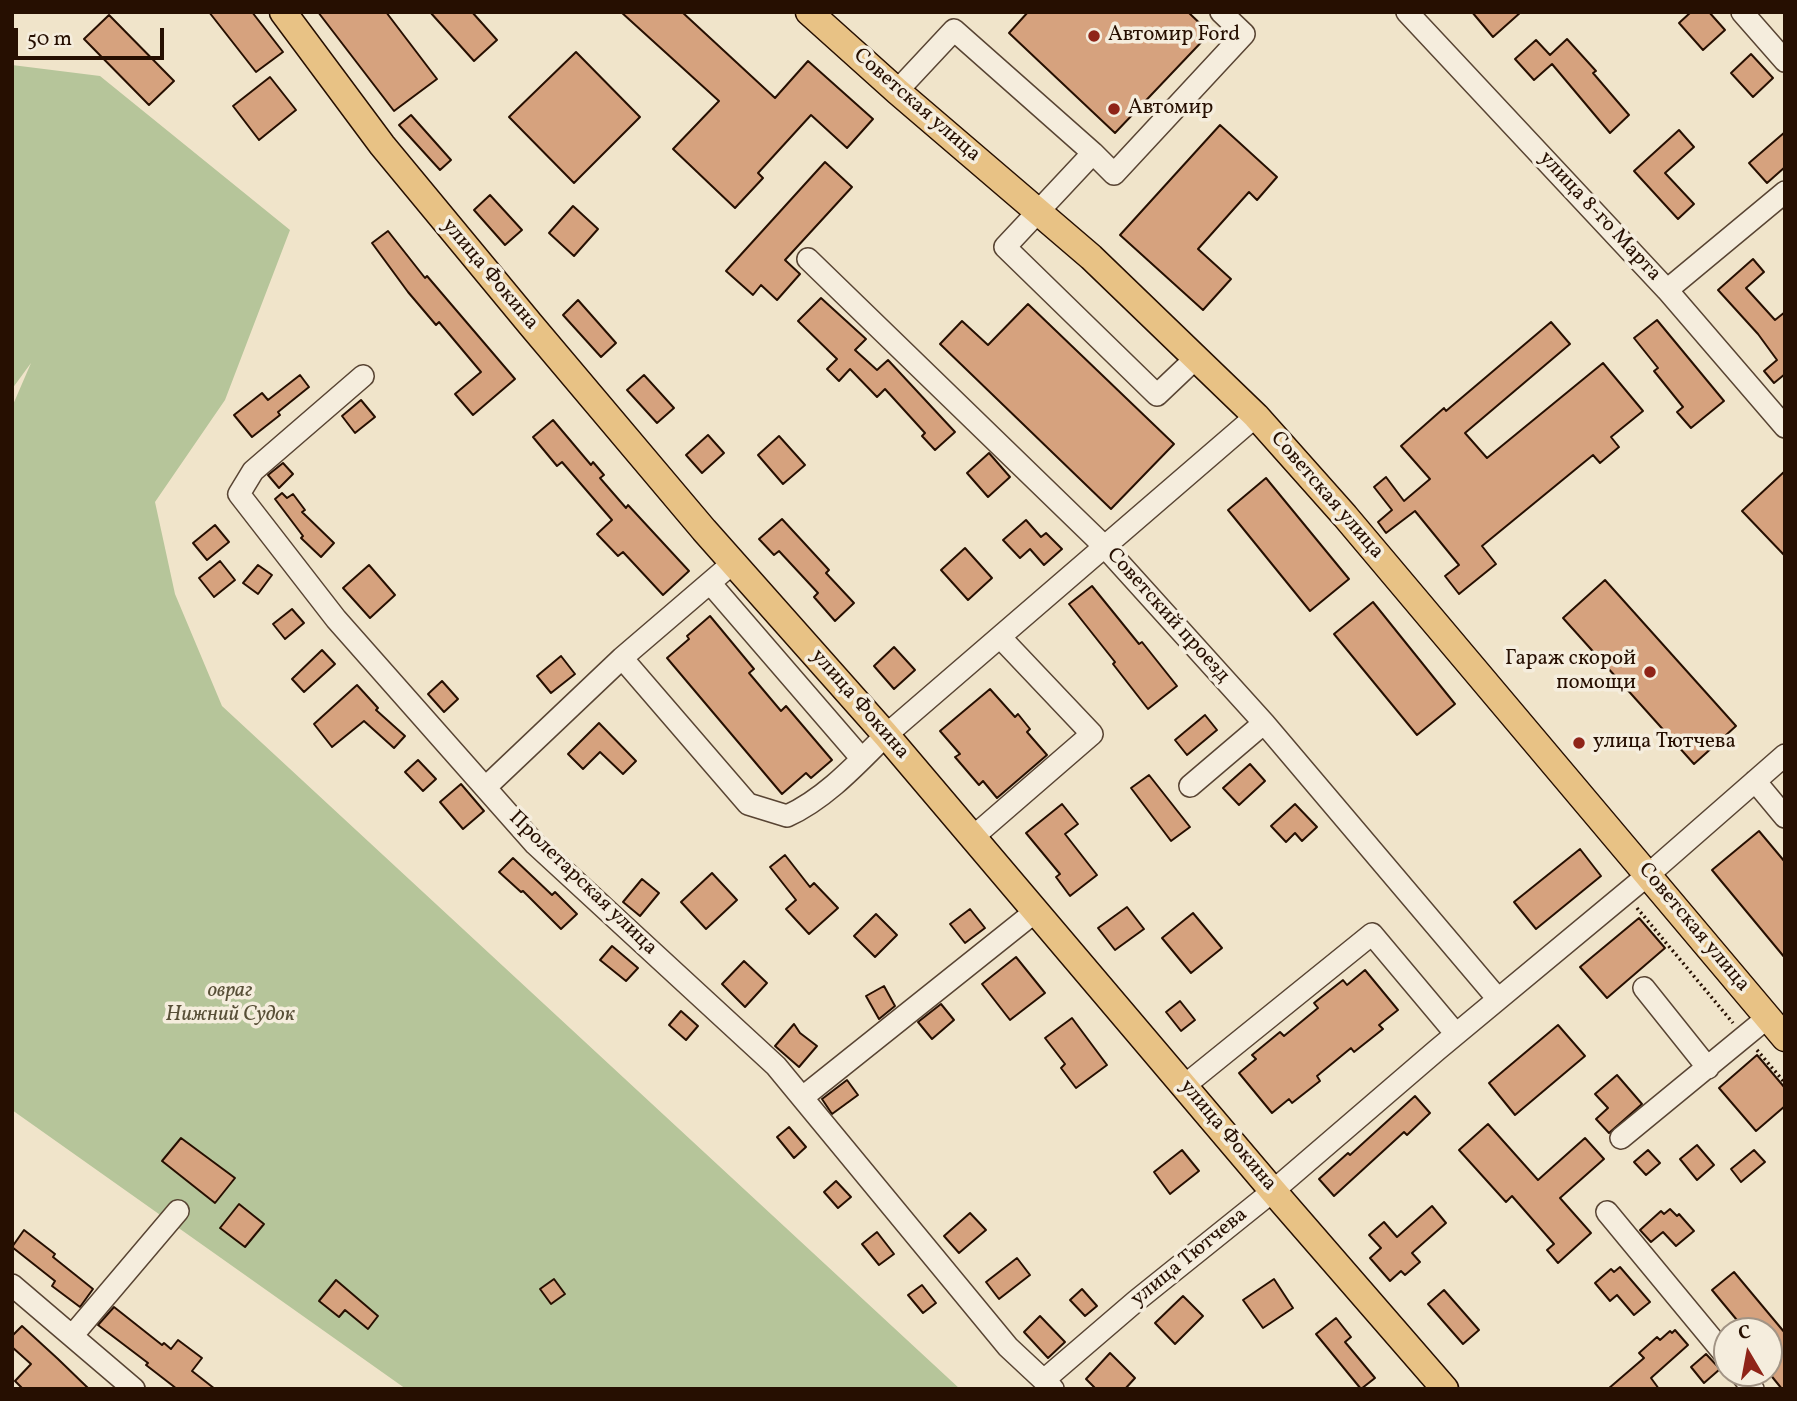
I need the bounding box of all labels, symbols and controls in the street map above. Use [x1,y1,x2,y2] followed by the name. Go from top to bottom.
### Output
[18,14,168,58] scale bar
[1108,23,1240,49] place label: Автомир Ford
[27,25,72,54] text: 50 m
[1086,28,1102,44] marker: Автомир Ford
[847,44,985,168] street label: Советская улица
[1128,96,1213,122] place label: Автомир
[1106,101,1122,117] marker: Автомир
[1532,147,1666,287] street label: улица 8-го Марта
[435,214,543,336] street label: улица Фокина
[1264,427,1388,565] street label: Советская улица
[1100,543,1234,689] street label: Советский проезд
[804,645,914,765] street label: улица Фокина
[1505,647,1636,697] place label: Гараж скорой помощи
[1642,664,1658,680] marker: Гараж скорой помощи
[1593,730,1736,756] place label: улица Тютчева
[1571,735,1587,751] marker: улица Тютчева
[502,806,662,962] street label: Пролетарская улица
[1632,858,1754,998] street label: Советская улица
[165,979,295,1029] park label: овраг Нижний Судок
[1173,1075,1281,1197] street label: улица Фокина
[1127,1203,1253,1313] street label: улица Тютчева
[1713,1317,1783,1387] north arrow
[1736,1319,1753,1347] text: С

